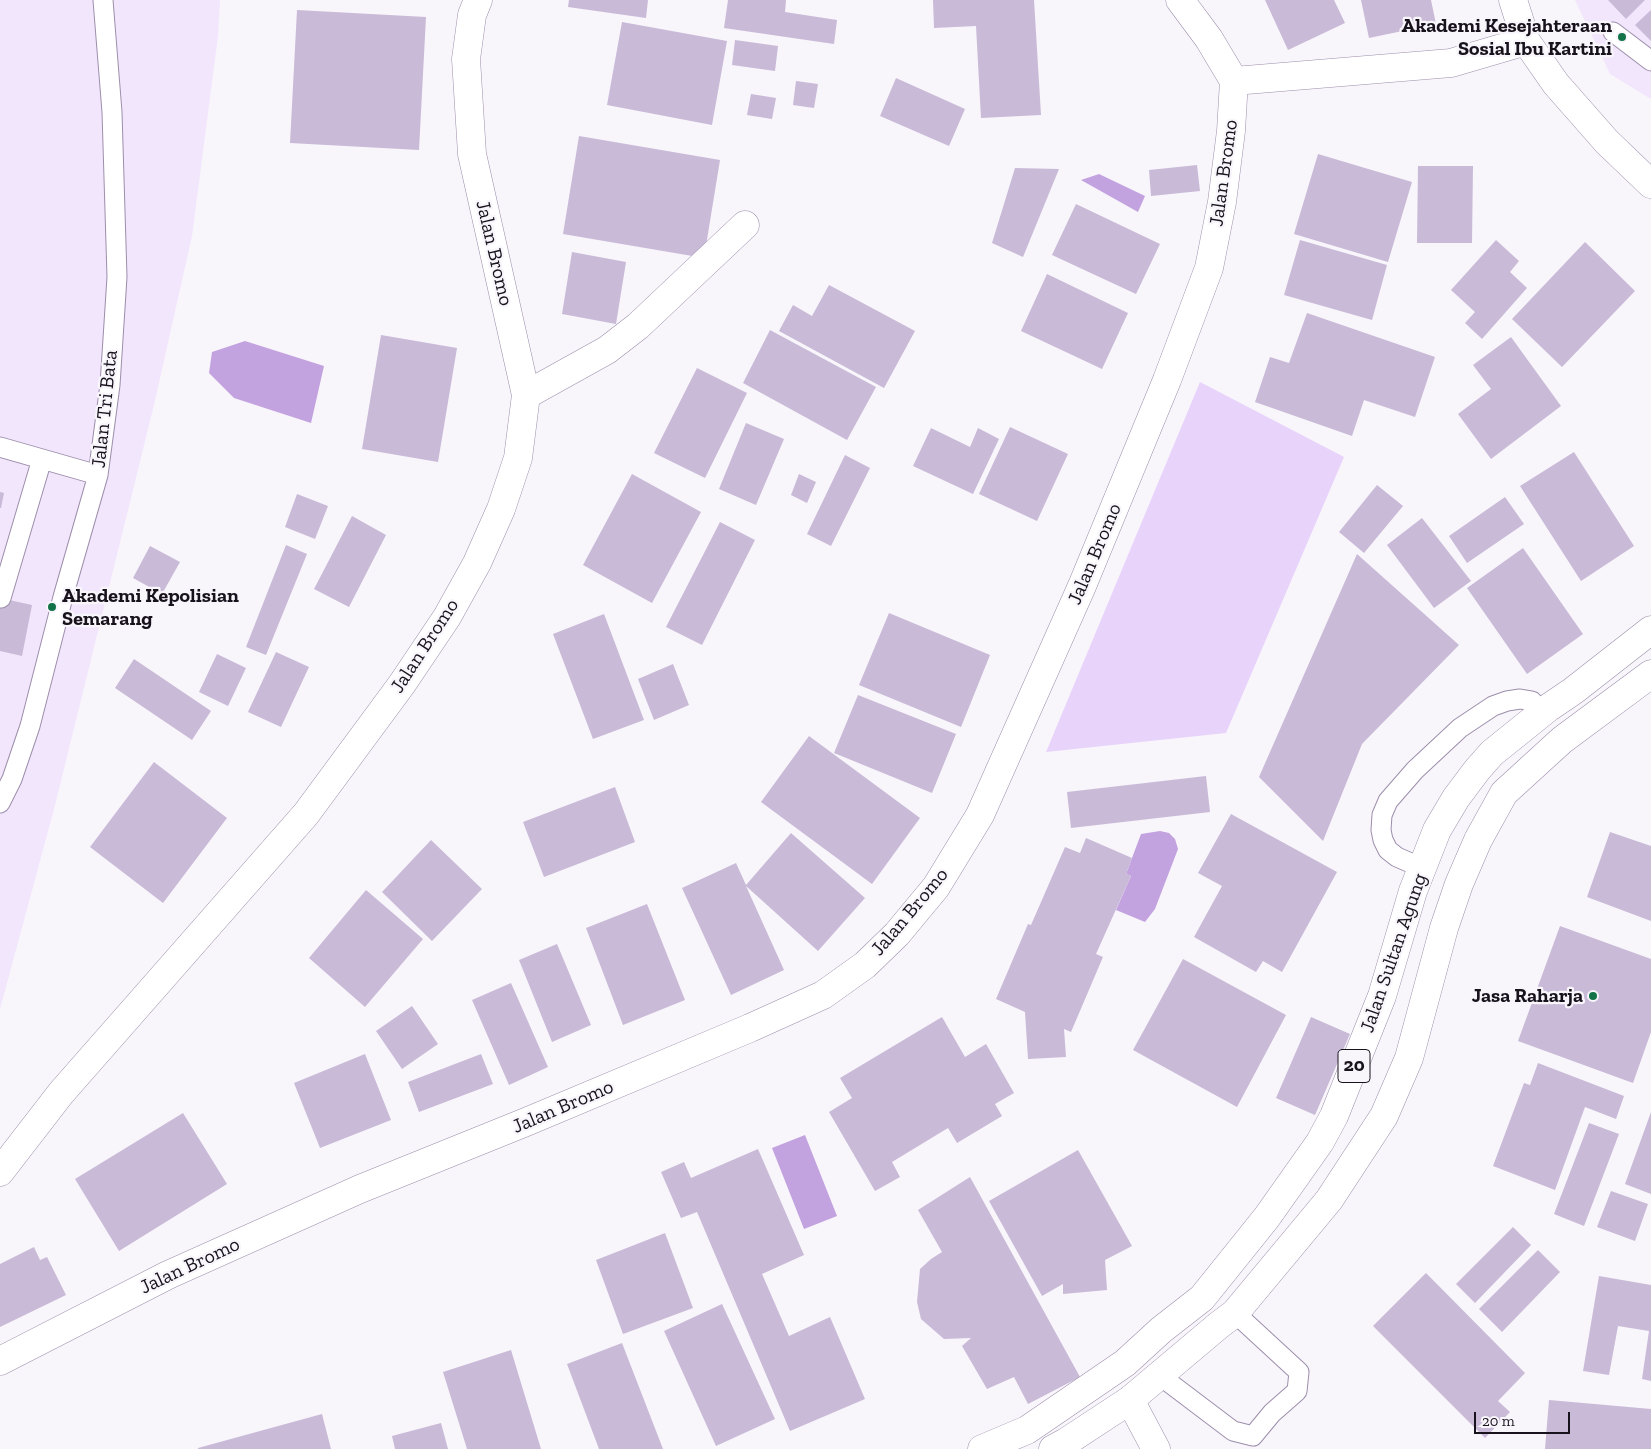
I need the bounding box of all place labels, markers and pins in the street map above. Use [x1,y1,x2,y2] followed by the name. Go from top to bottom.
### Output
[1401,14,1612,61] place label: Akademi Kesejahteraan Sosial Ibu Kartini
[1616,31,1628,43] marker: Akademi Kesejahteraan Sosial Ibu Kartini
[62,584,239,631] place label: Akademi Kepolisian Semarang
[46,601,58,613] marker: Akademi Kepolisian Semarang
[1472,984,1583,1008] place label: Jasa Raharja
[1587,990,1599,1002] marker: Jasa Raharja

